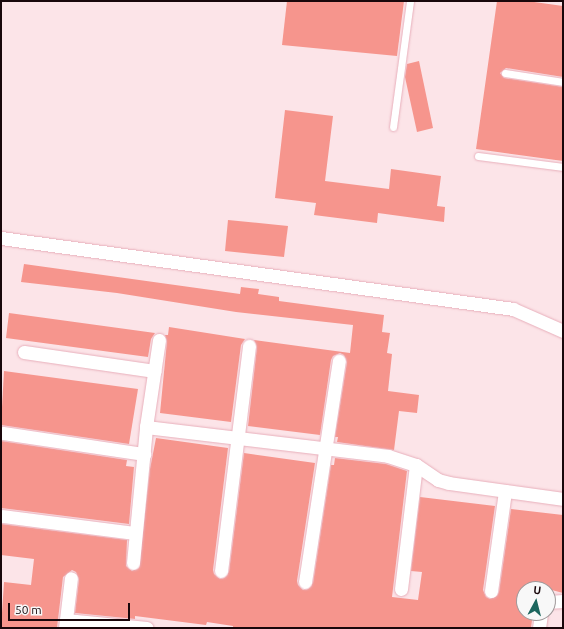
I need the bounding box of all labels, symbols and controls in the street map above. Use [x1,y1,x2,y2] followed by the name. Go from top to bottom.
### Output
[516,581,556,621] north arrow
[533,584,542,597] text: U
[10,595,132,621] scale bar
[15,603,42,616] text: 50 m

